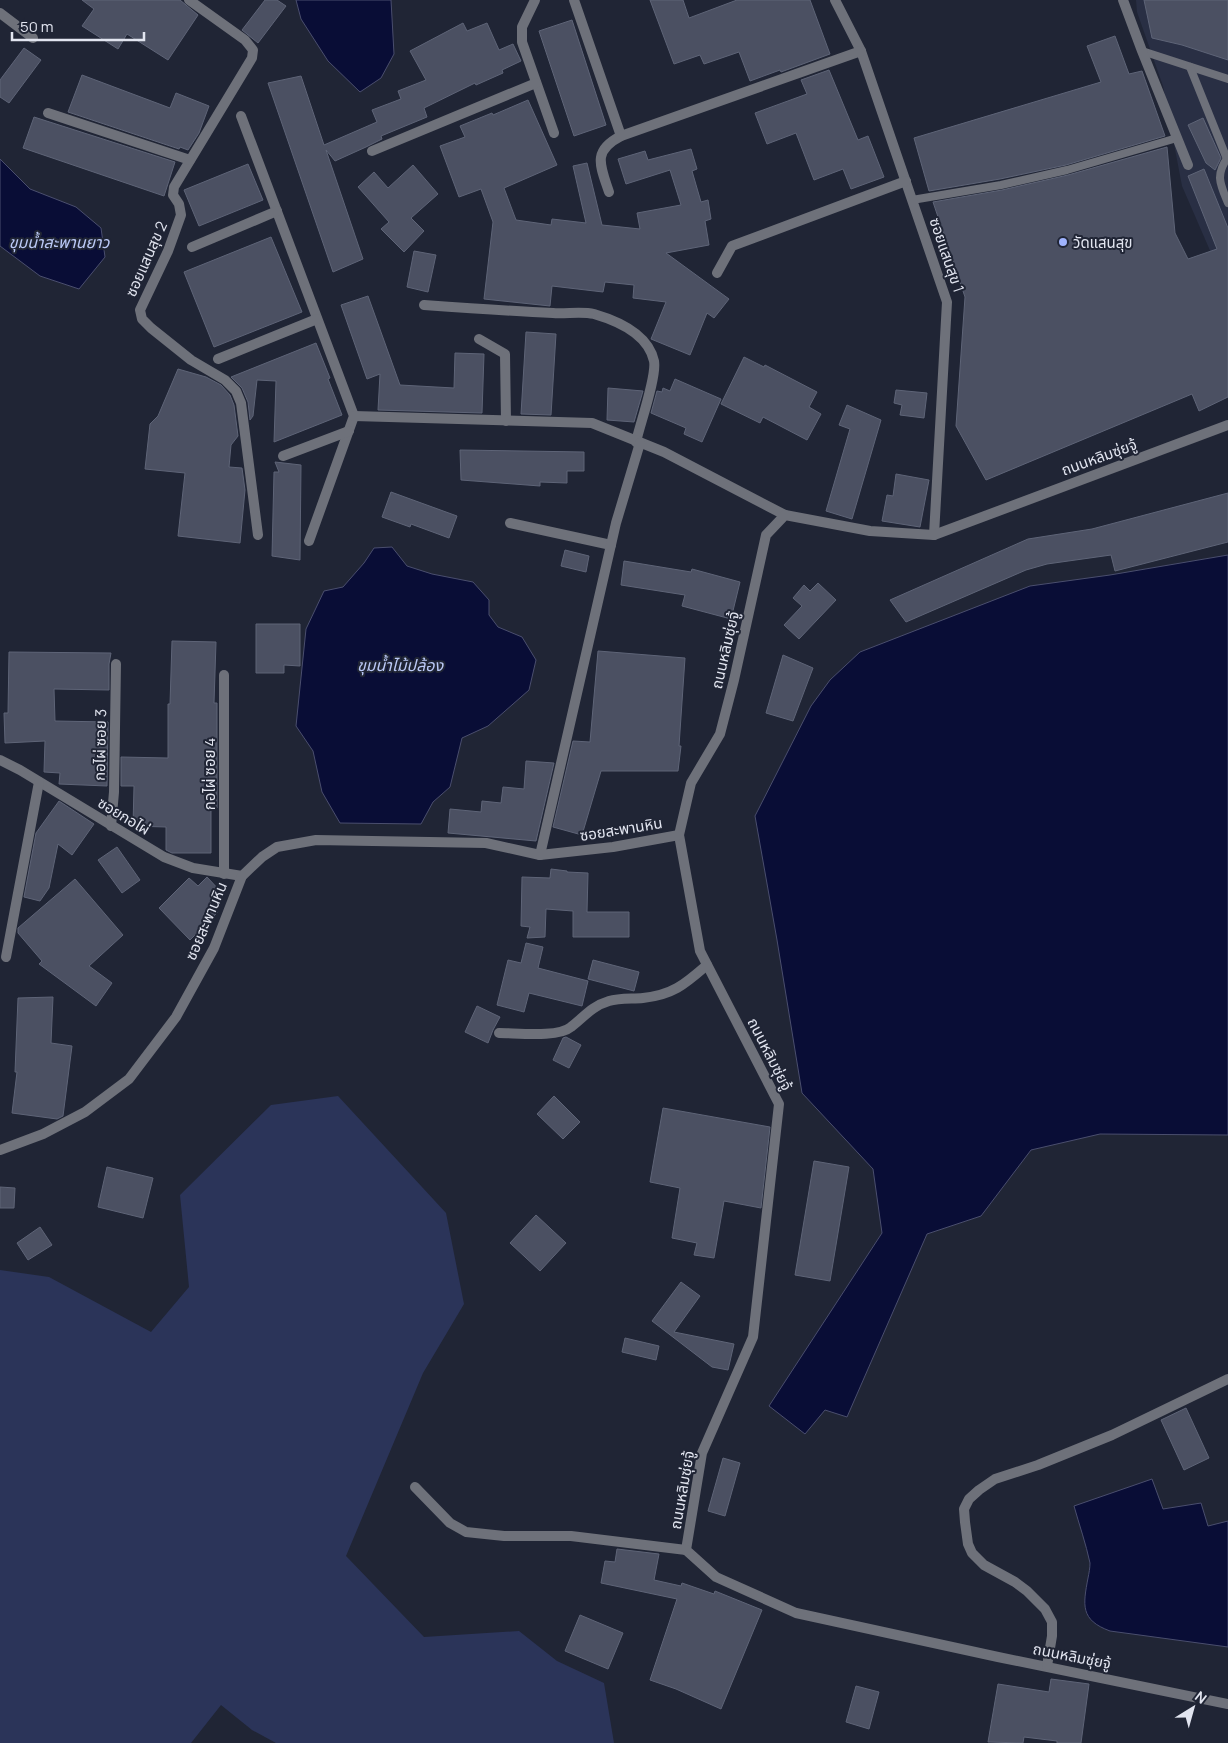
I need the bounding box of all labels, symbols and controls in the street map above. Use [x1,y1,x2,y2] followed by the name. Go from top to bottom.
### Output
[12,10,145,42] scale bar
[20,16,54,37] text: 50 m
[924,215,970,295] street label: ซอยแสนสุข 1
[120,218,172,300] street label: ซอยแสนสุข 2
[9,231,110,253] water label: ขุมน้ำสะพานยาว
[1073,232,1133,253] place label: วัดแสนสุข
[1057,236,1069,248] marker: วัดแสนสุข
[1058,434,1140,480] street label: ถนนหลิมซุ่ยจู้
[706,609,744,691] street label: ถนนหลิมซุ่ยจู้
[357,654,444,676] water label: ขุมน้ำไม้ปล้อง
[89,709,111,781] street label: กอไผ่ ซอย 3
[199,738,220,810] street label: กอไผ่ ซอย 4
[94,792,154,840] street label: ซอยกอไผ่
[578,812,664,846] street label: ซอยสะพานหิน
[180,879,232,963] street label: ซอยสะพานหิน
[743,1014,797,1094] street label: ถนนหลิมซุ่ยจู้
[665,1449,699,1531] street label: ถนนหลิมซุ่ยจู้
[1031,1638,1113,1674] street label: ถนนหลิมซุ่ยจู้
[1168,1683,1218,1733] north arrow
[1191,1687,1211,1708] text: N

